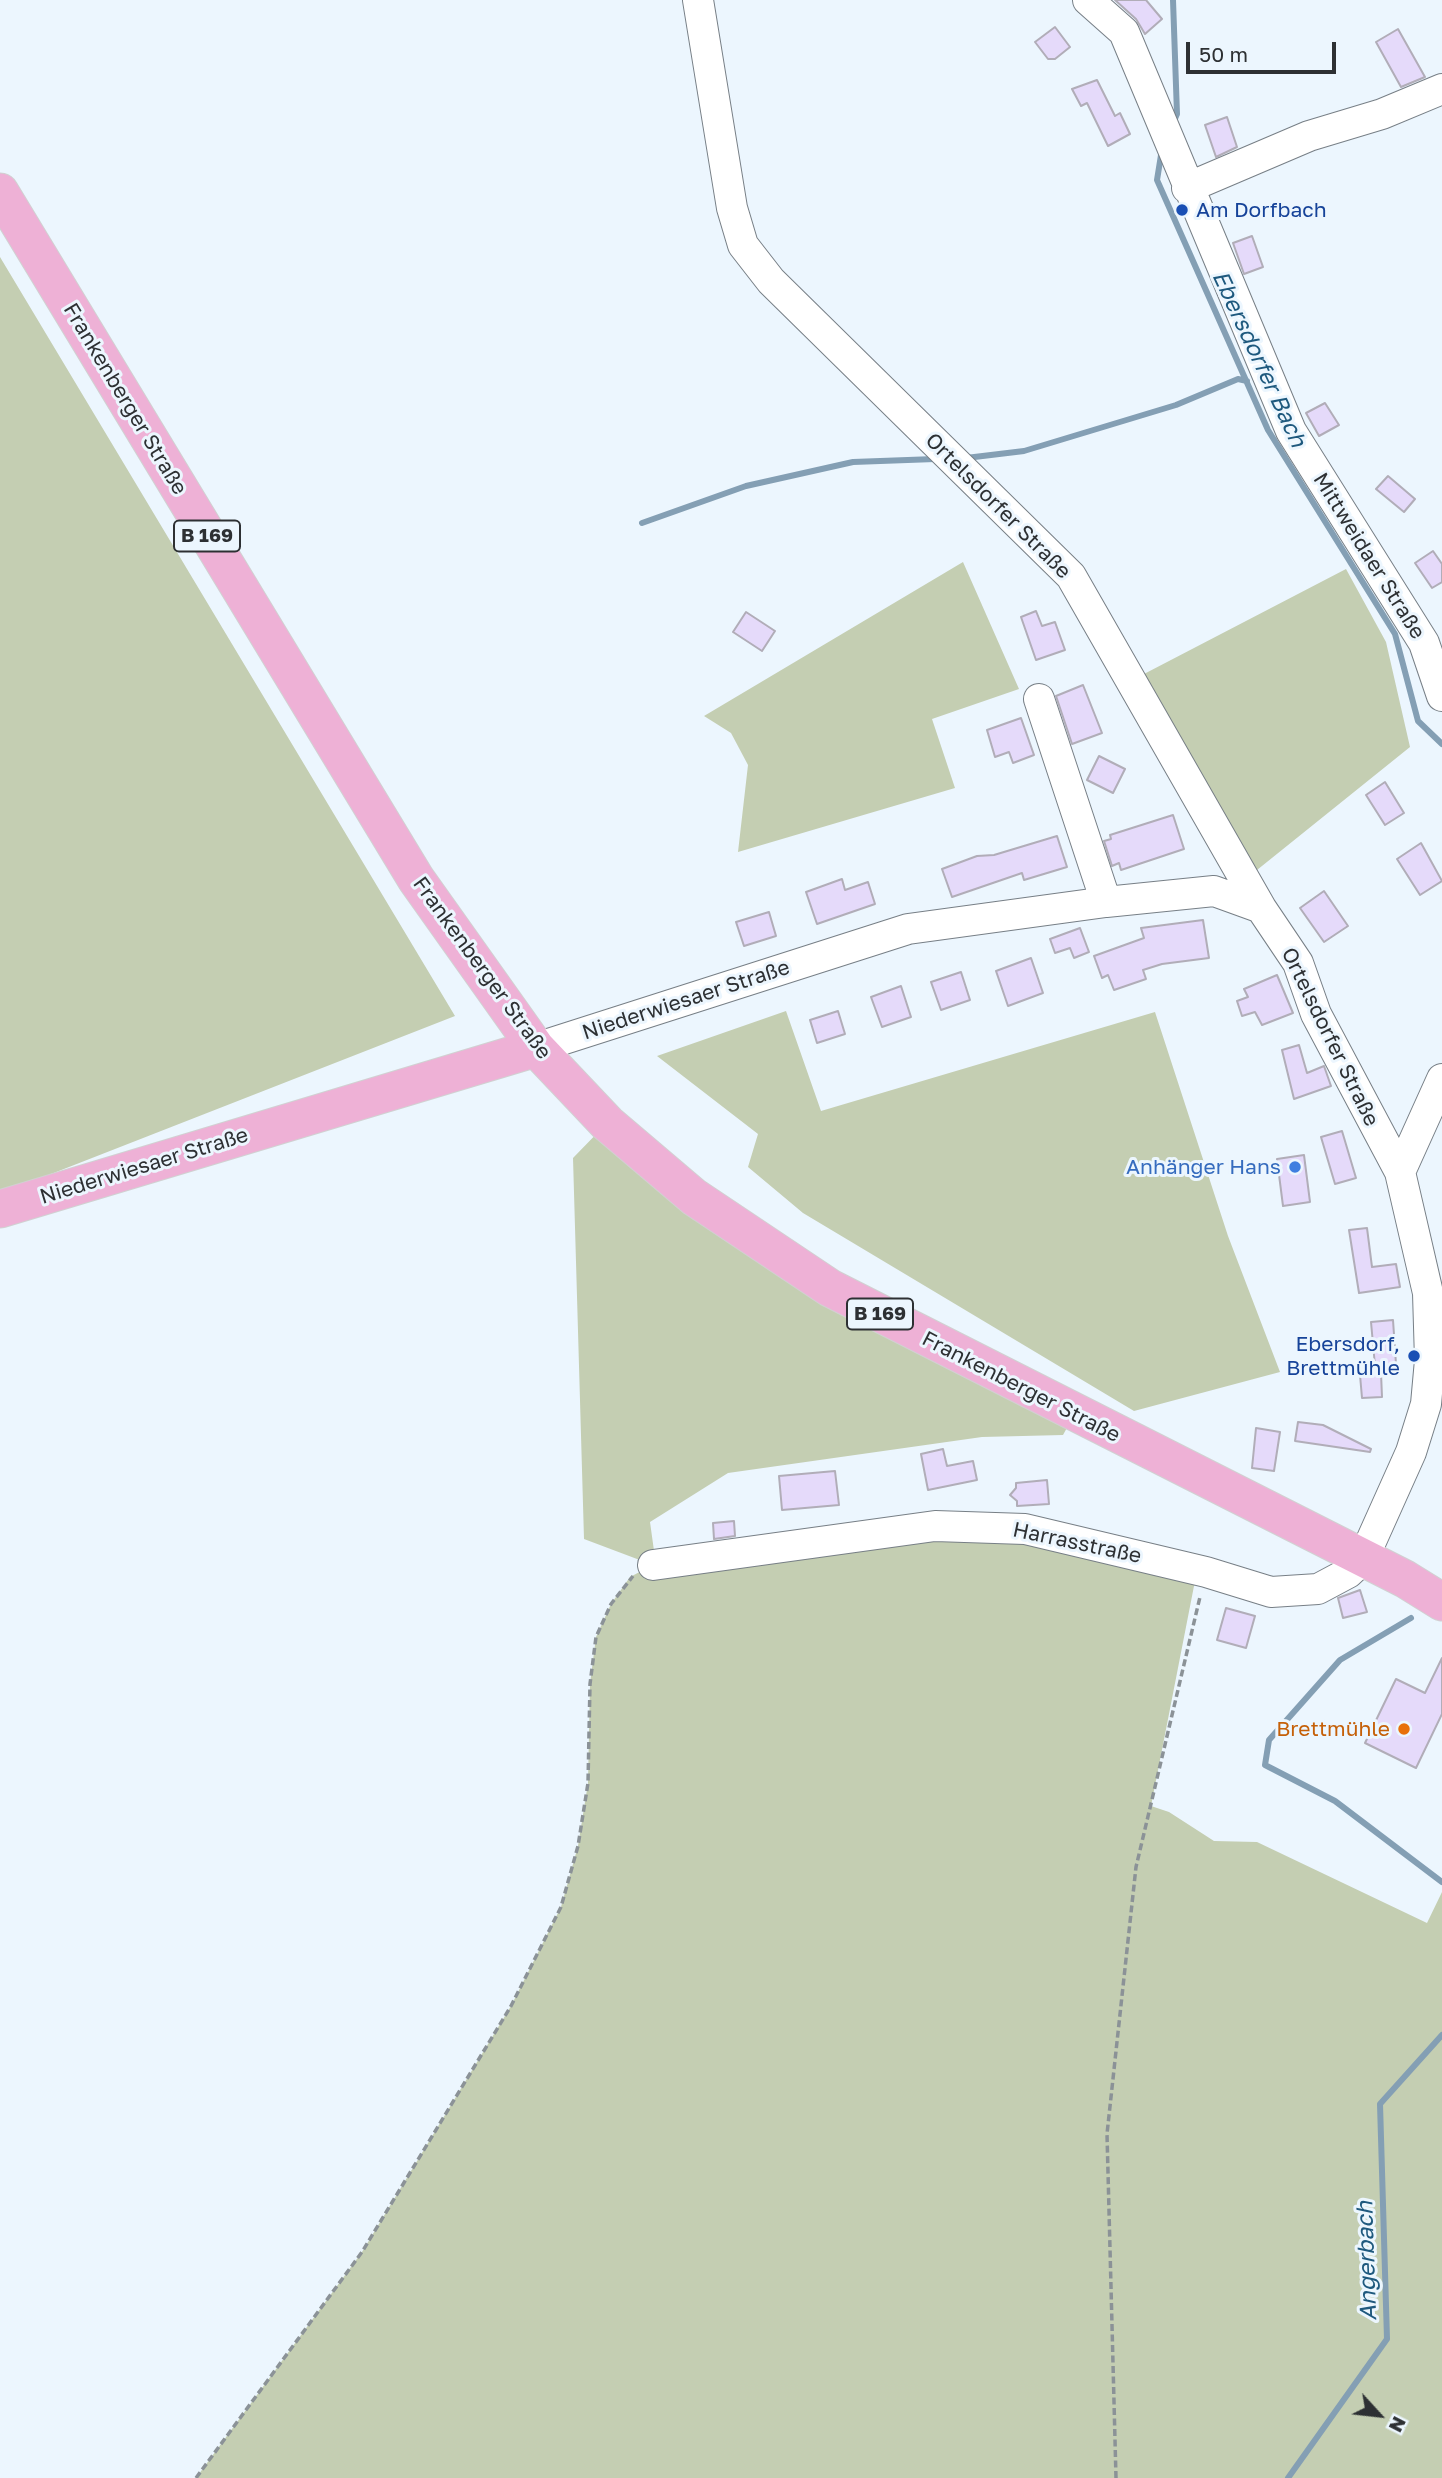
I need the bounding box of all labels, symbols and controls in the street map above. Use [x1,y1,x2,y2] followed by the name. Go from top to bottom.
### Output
[1190,28,1340,72] scale bar
[1199,41,1248,67] text: 50 m
[1196,197,1327,223] place label: Am Dorfbach
[1174,202,1190,218] marker: Am Dorfbach
[1206,266,1312,452] water label: Ebersdorfer Bach
[58,299,192,499] street label: Frankenberger Straße
[920,428,1076,584] street label: Ortelsdorfer Straße
[1308,468,1430,644] street label: Mittweidaer Straße
[174,520,240,552] road number: B 169
[407,872,557,1064] street label: Frankenberger Straße
[1276,944,1384,1130] street label: Ortelsdorfer Straße
[579,955,793,1045] street label: Niederwiesaer Straße
[37,1122,251,1210] street label: Niederwiesaer Straße
[1126,1154,1281,1180] place label: Anhänger Hans
[1287,1159,1303,1175] marker: Anhänger Hans
[847,1298,913,1330] road number: B 169
[918,1326,1124,1448] street label: Frankenberger Straße
[1286,1331,1400,1381] place label: Ebersdorf, Brettmühle
[1406,1348,1422,1364] marker: Ebersdorf, Brettmühle
[1010,1517,1144,1569] street label: Harrasstraße
[1276,1716,1390,1742] place label: Brettmühle
[1396,1721,1412,1737] marker: Brettmühle
[1351,2201,1383,2321] water label: Angerbach
[1344,2380,1414,2450] north arrow
[1385,2413,1412,2436] text: N

